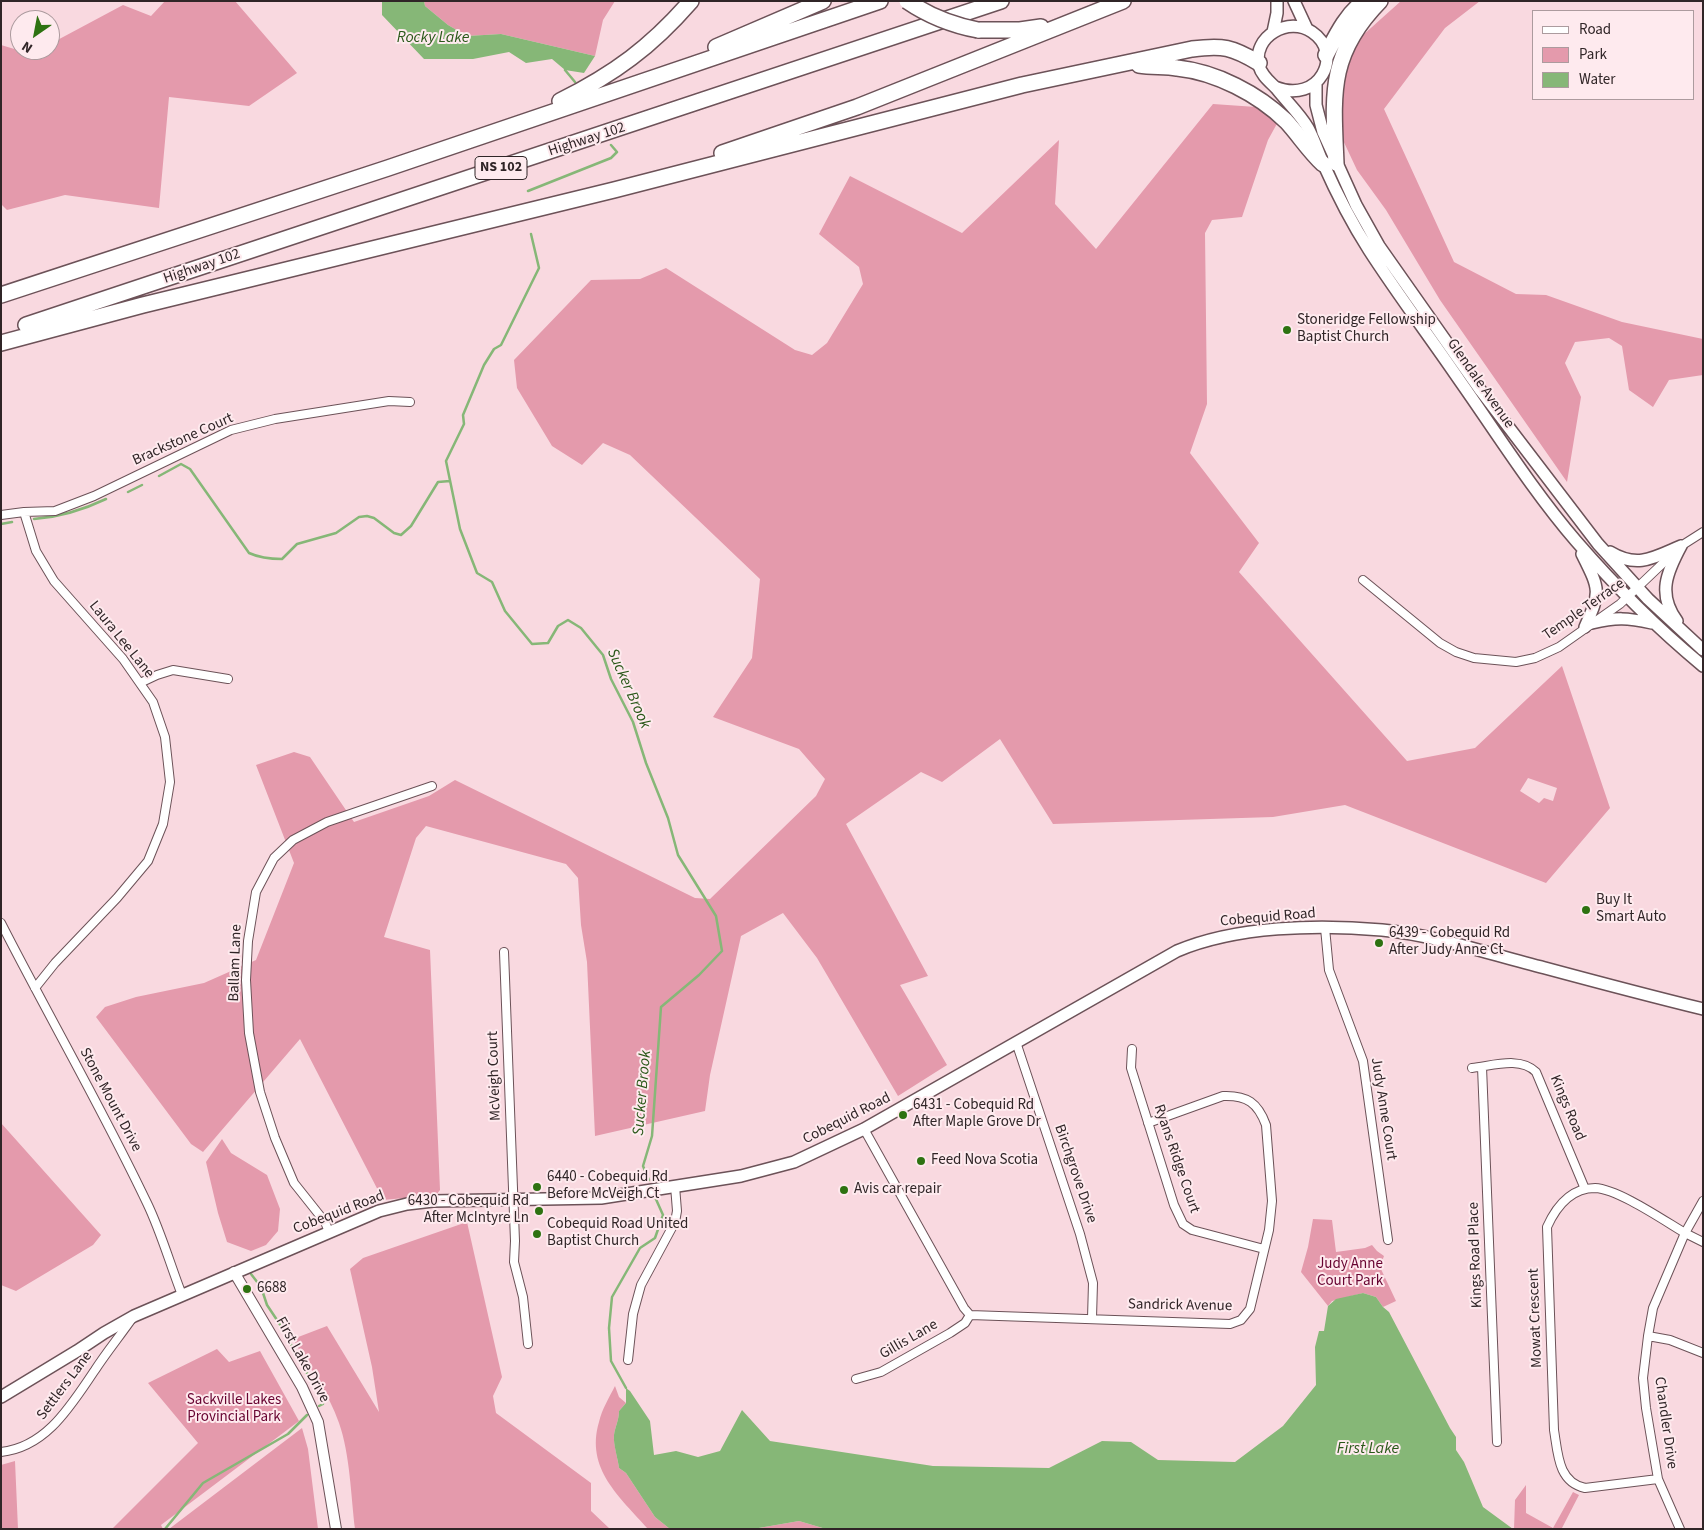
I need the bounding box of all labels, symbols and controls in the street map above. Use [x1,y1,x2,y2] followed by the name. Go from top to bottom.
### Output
[10,10,60,60] north arrow
[1532,10,1694,100] legend
[1579,19,1611,40] text: Road
[397,28,469,48] water label: Rocky Lake
[18,36,37,58] text: N
[1579,44,1607,65] text: Park
[1579,69,1615,90] text: Water
[546,119,628,161] street label: Highway 102
[475,156,527,180] road number: NS 102
[161,246,243,288] street label: Highway 102
[1297,312,1436,347] place label: Stoneridge Fellowship Baptist Church
[1281,324,1293,336] marker: Stoneridge Fellowship Baptist Church
[1442,336,1518,432] street label: Glendale Avenue
[130,410,236,470] street label: Brackstone Court
[1540,575,1628,645] street label: Temple Terrace
[84,598,158,682] street label: Laura Lee Lane
[602,646,654,732] water label: Sucker Brook
[1596,892,1666,927] place label: Buy It Smart Auto
[1580,904,1592,916] marker: Buy It Smart Auto
[1219,905,1317,931] street label: Cobequid Road
[226,924,246,1002] street label: Ballam Lane
[1389,925,1510,960] place label: 6439 - Cobequid Rd After Judy Anne Ct
[1373,937,1385,949] marker: 6439 - Cobequid Rd After Judy Anne Ct
[484,1031,506,1121] street label: McVeigh Court
[75,1045,145,1155] street label: Stone Mount Drive
[630,1050,656,1136] water label: Sucker Brook
[1366,1056,1400,1162] street label: Judy Anne Court
[1545,1072,1589,1144] street label: Kings Road
[800,1089,894,1149] street label: Cobequid Road
[913,1097,1041,1132] place label: 6431 - Cobequid Rd After Maple Grove Dr
[1149,1102,1203,1216] street label: Ryans Ridge Court
[897,1109,909,1121] marker: 6431 - Cobequid Rd After Maple Grove Dr
[1050,1122,1100,1226] street label: Birchgrove Drive
[931,1152,1038,1170] place label: Feed Nova Scotia
[915,1155,927,1167] marker: Feed Nova Scotia
[547,1169,668,1204] place label: 6440 - Cobequid Rd Before McVeigh Ct
[531,1181,543,1193] marker: 6440 - Cobequid Rd Before McVeigh Ct
[854,1181,942,1199] place label: Avis car repair
[838,1184,850,1196] marker: Avis car repair
[291,1187,387,1239] street label: Cobequid Road
[408,1193,529,1228] place label: 6430 - Cobequid Rd After McIntyre Ln
[1465,1201,1487,1309] street label: Kings Road Place
[533,1205,545,1217] marker: 6430 - Cobequid Rd After McIntyre Ln
[547,1216,688,1251] place label: Cobequid Road United Baptist Church
[531,1228,543,1240] marker: Cobequid Road United Baptist Church
[1317,1256,1383,1291] park label: Judy Anne Court Park
[1525,1268,1547,1368] street label: Mowat Crescent
[257,1280,287,1298] place label: 6688
[241,1283,253,1295] marker: 6688
[1128,1296,1232,1316] street label: Sandrick Avenue
[271,1314,333,1406] street label: First Lake Drive
[877,1316,941,1364] street label: Gillis Lane
[33,1348,97,1424] street label: Settlers Lane
[1650,1376,1680,1470] street label: Chandler Drive
[187,1392,281,1427] park label: Sackville Lakes Provincial Park
[1337,1439,1399,1459] water label: First Lake

